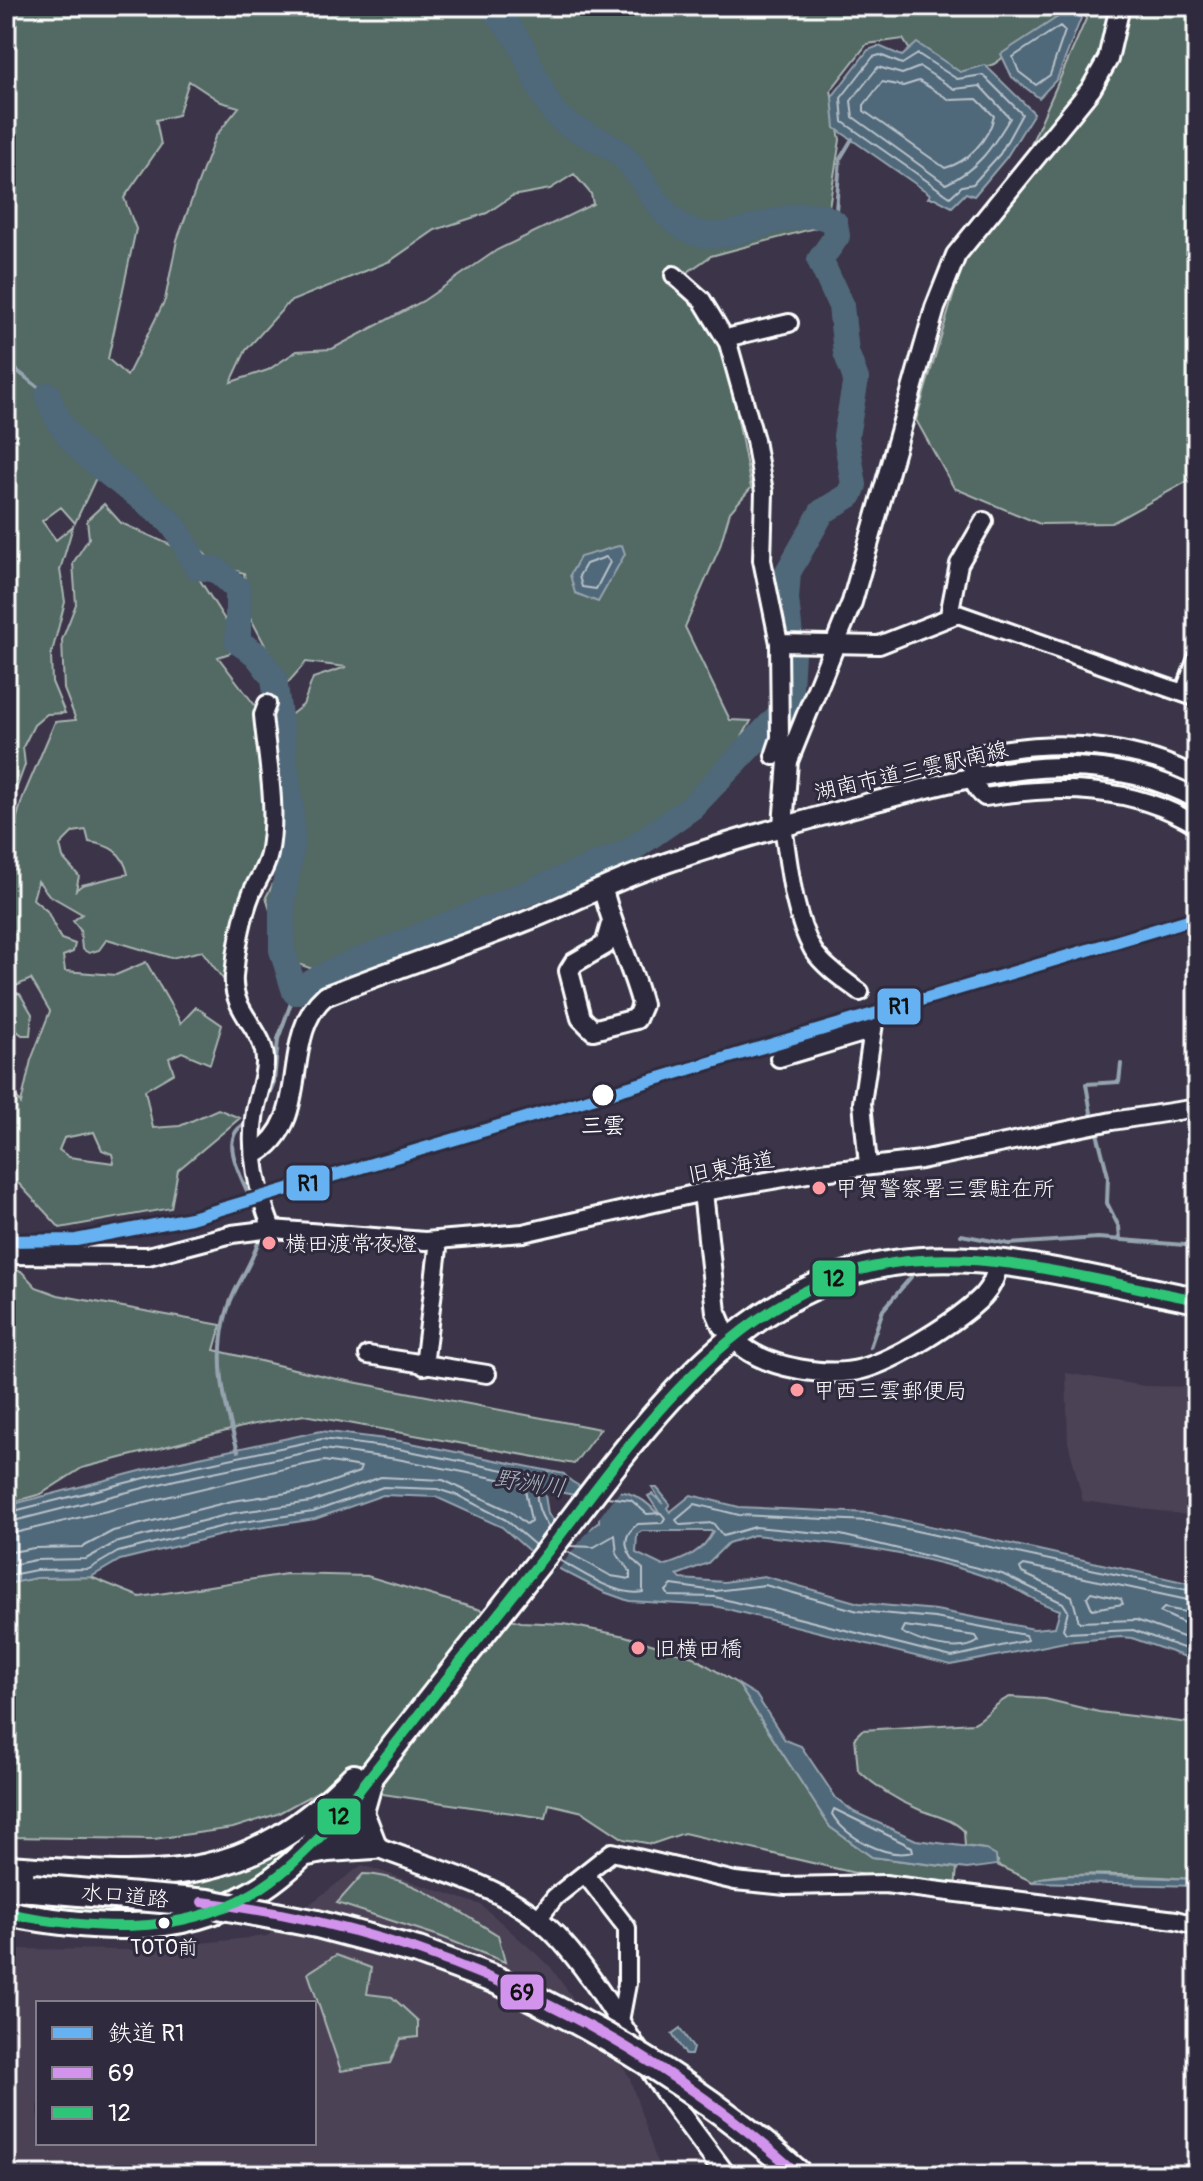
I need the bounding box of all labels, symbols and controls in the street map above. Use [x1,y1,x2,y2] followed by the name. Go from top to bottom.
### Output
[812,735,1011,807] street label: 湖南市道三雲駅南線
[876,987,922,1026] line badge: R1
[888,993,910,1021] text: R1
[590,1082,616,1108] marker: 三雲
[581,1112,625,1140] place label: 三雲
[685,1145,777,1189] street label: 旧東海道
[285,1164,331,1202] line badge: R1
[297,1170,319,1198] text: R1
[835,1175,1055,1203] place label: 甲賀警察署三雲駐在所
[810,1179,828,1197] marker: 甲賀警察署三雲駐在所
[285,1230,417,1258] place label: 横田渡常夜燈
[260,1234,278,1252] marker: 横田渡常夜燈
[811,1259,857,1298] line badge: 12
[824,1265,844,1293] text: 12
[813,1377,967,1405] place label: 甲西三雲郵便局
[788,1381,806,1399] marker: 甲西三雲郵便局
[492,1464,568,1503] water label: 野洲川
[654,1635,742,1663] place label: 旧横田橋
[629,1639,647,1657] marker: 旧横田橋
[316,1797,362,1836] line badge: 12
[329,1803,349,1831] text: 12
[80,1878,170,1914] street label: 水口道路
[156,1915,172,1931] marker: TOTO前
[130,1935,198,1960] place label: TOTO前
[499,1973,545,2011] line badge: 69
[510,1979,534,2007] text: 69
[36,2001,316,2145] legend
[108,2019,185,2048] text: 鉄道 R1
[108,2059,134,2088] text: 69
[108,2099,131,2128] text: 12

